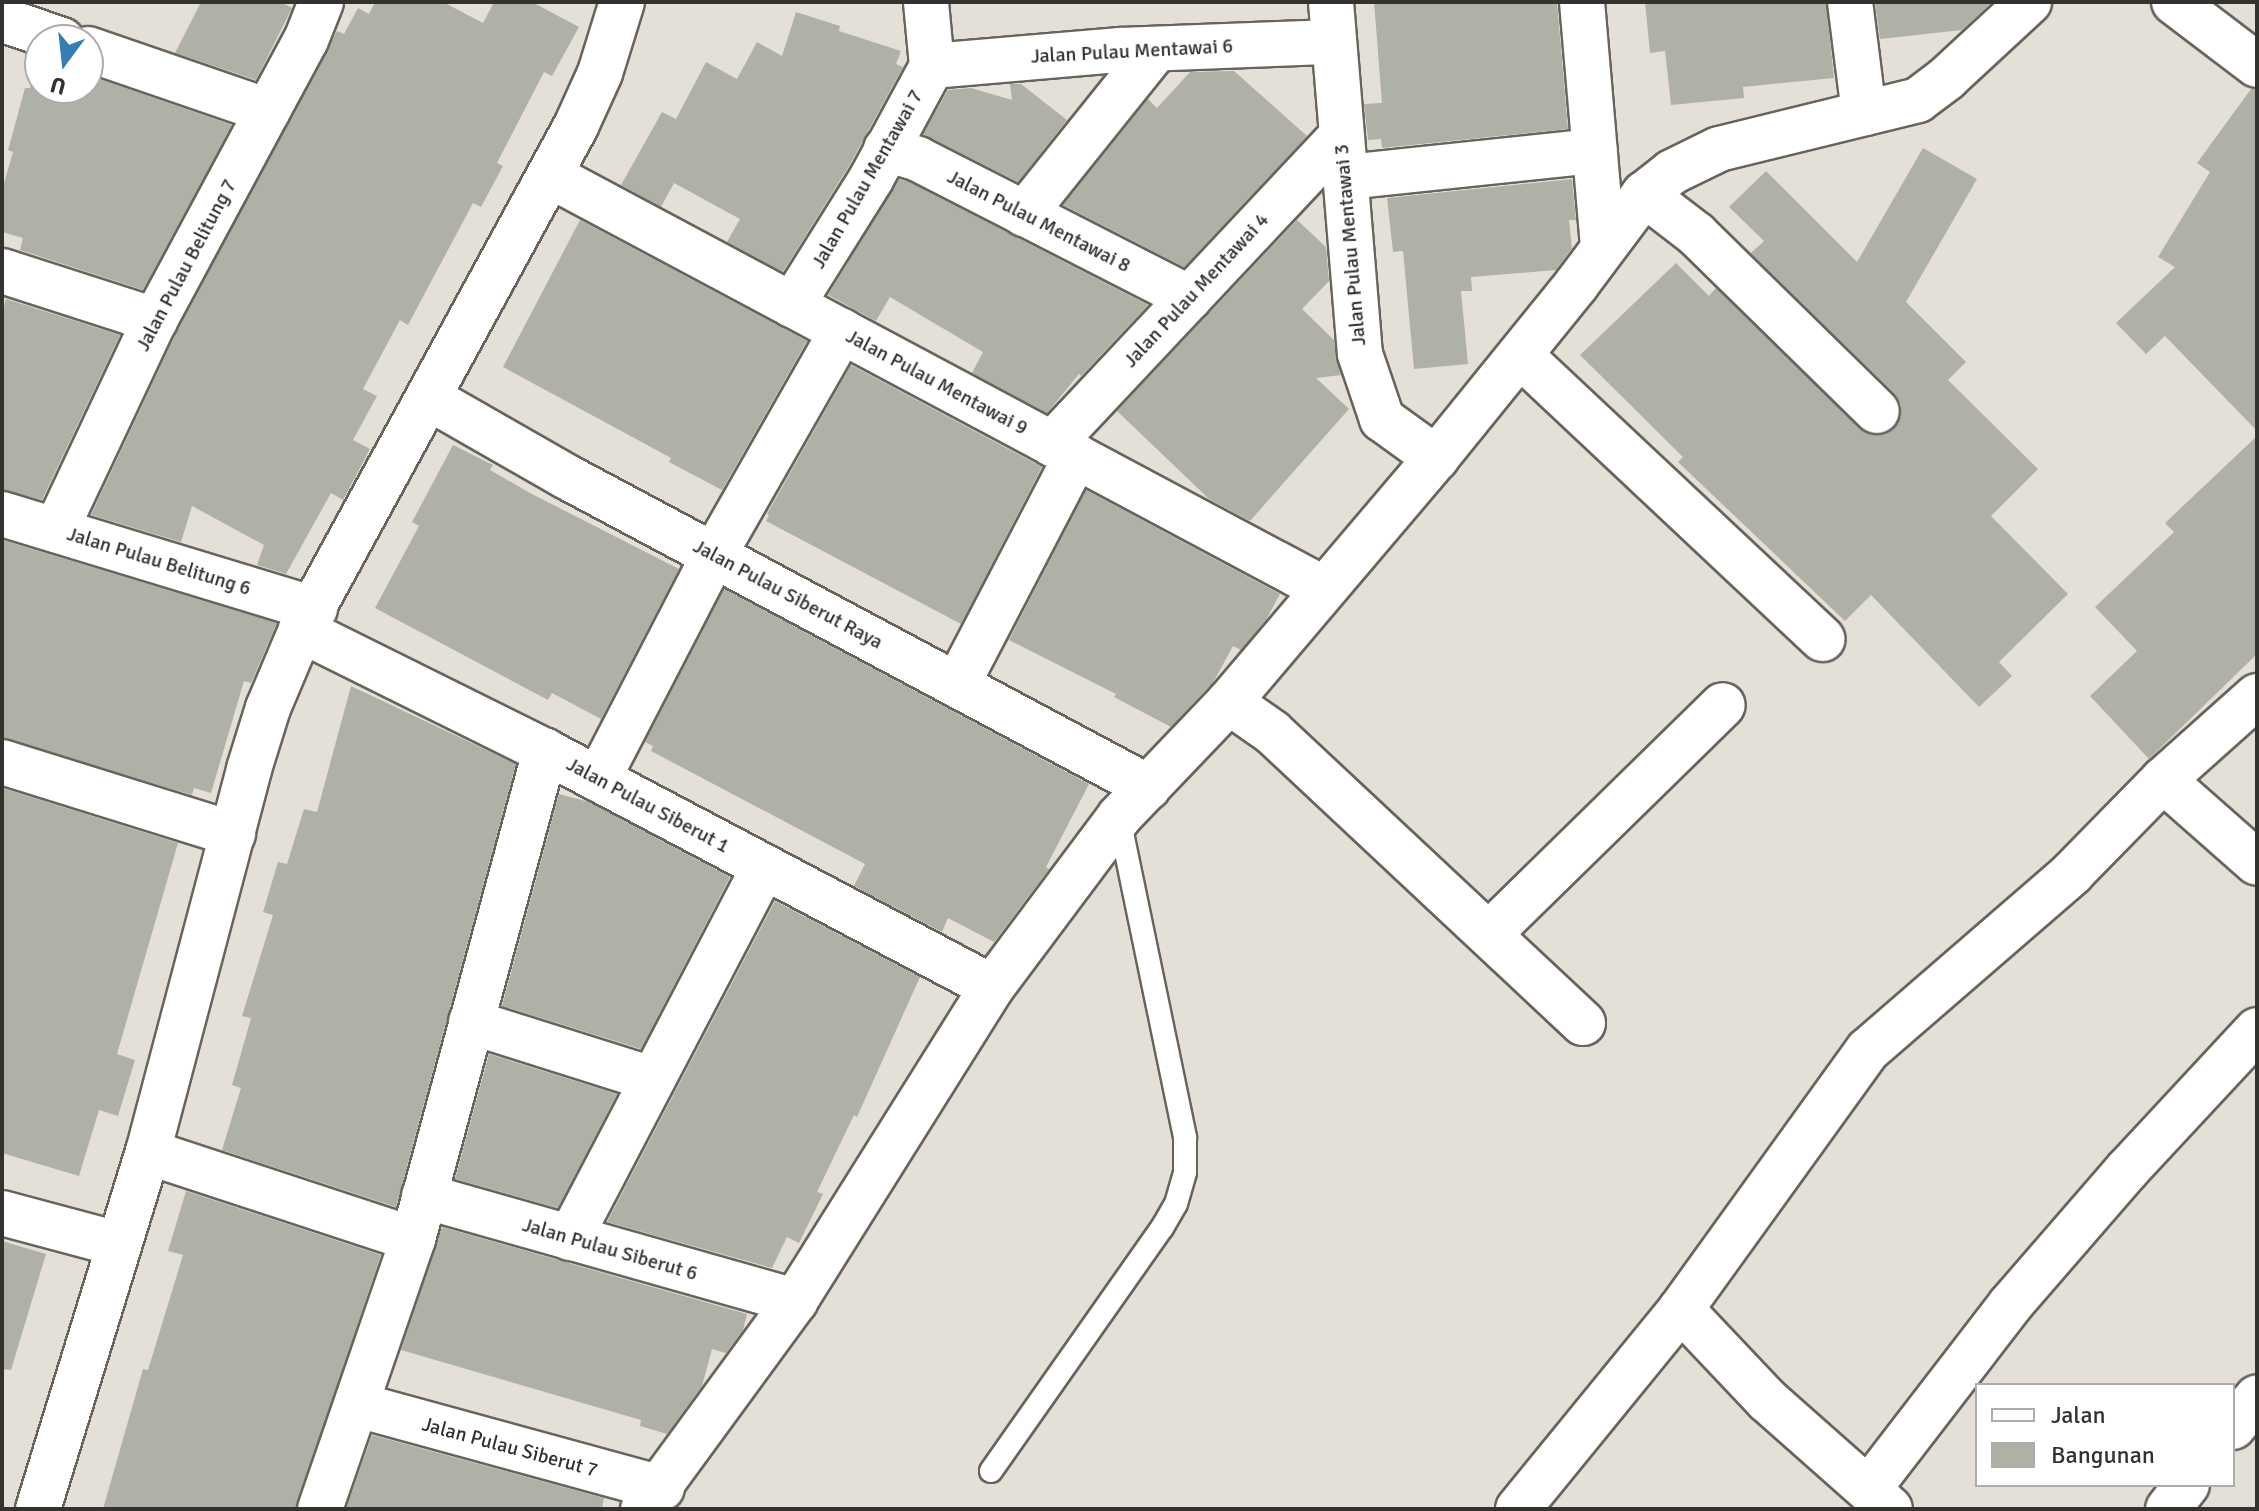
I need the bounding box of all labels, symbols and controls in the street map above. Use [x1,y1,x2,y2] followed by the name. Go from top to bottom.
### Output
[24,24,104,104] north arrow
[1030,34,1234,68] street label: Jalan Pulau Mentawai 6
[48,71,69,101] text: U
[806,85,928,273] street label: Jalan Pulau Mentawai 7
[1329,143,1371,347] street label: Jalan Pulau Mentawai 3
[943,164,1135,278] street label: Jalan Pulau Mentawai 8
[131,175,241,355] street label: Jalan Pulau Belitung 7
[1118,208,1274,372] street label: Jalan Pulau Mentawai 4
[842,324,1032,440] street label: Jalan Pulau Mentawai 9
[64,522,254,600] street label: Jalan Pulau Belitung 6
[689,534,887,654] street label: Jalan Pulau Siberut Raya
[562,752,734,858] street label: Jalan Pulau Siberut 1
[520,1213,700,1285] street label: Jalan Pulau Siberut 6
[1975,1383,2235,1487] legend
[2051,1400,2106,1430] text: Jalan
[420,1412,600,1482] street label: Jalan Pulau Siberut 7
[2051,1440,2155,1470] text: Bangunan

